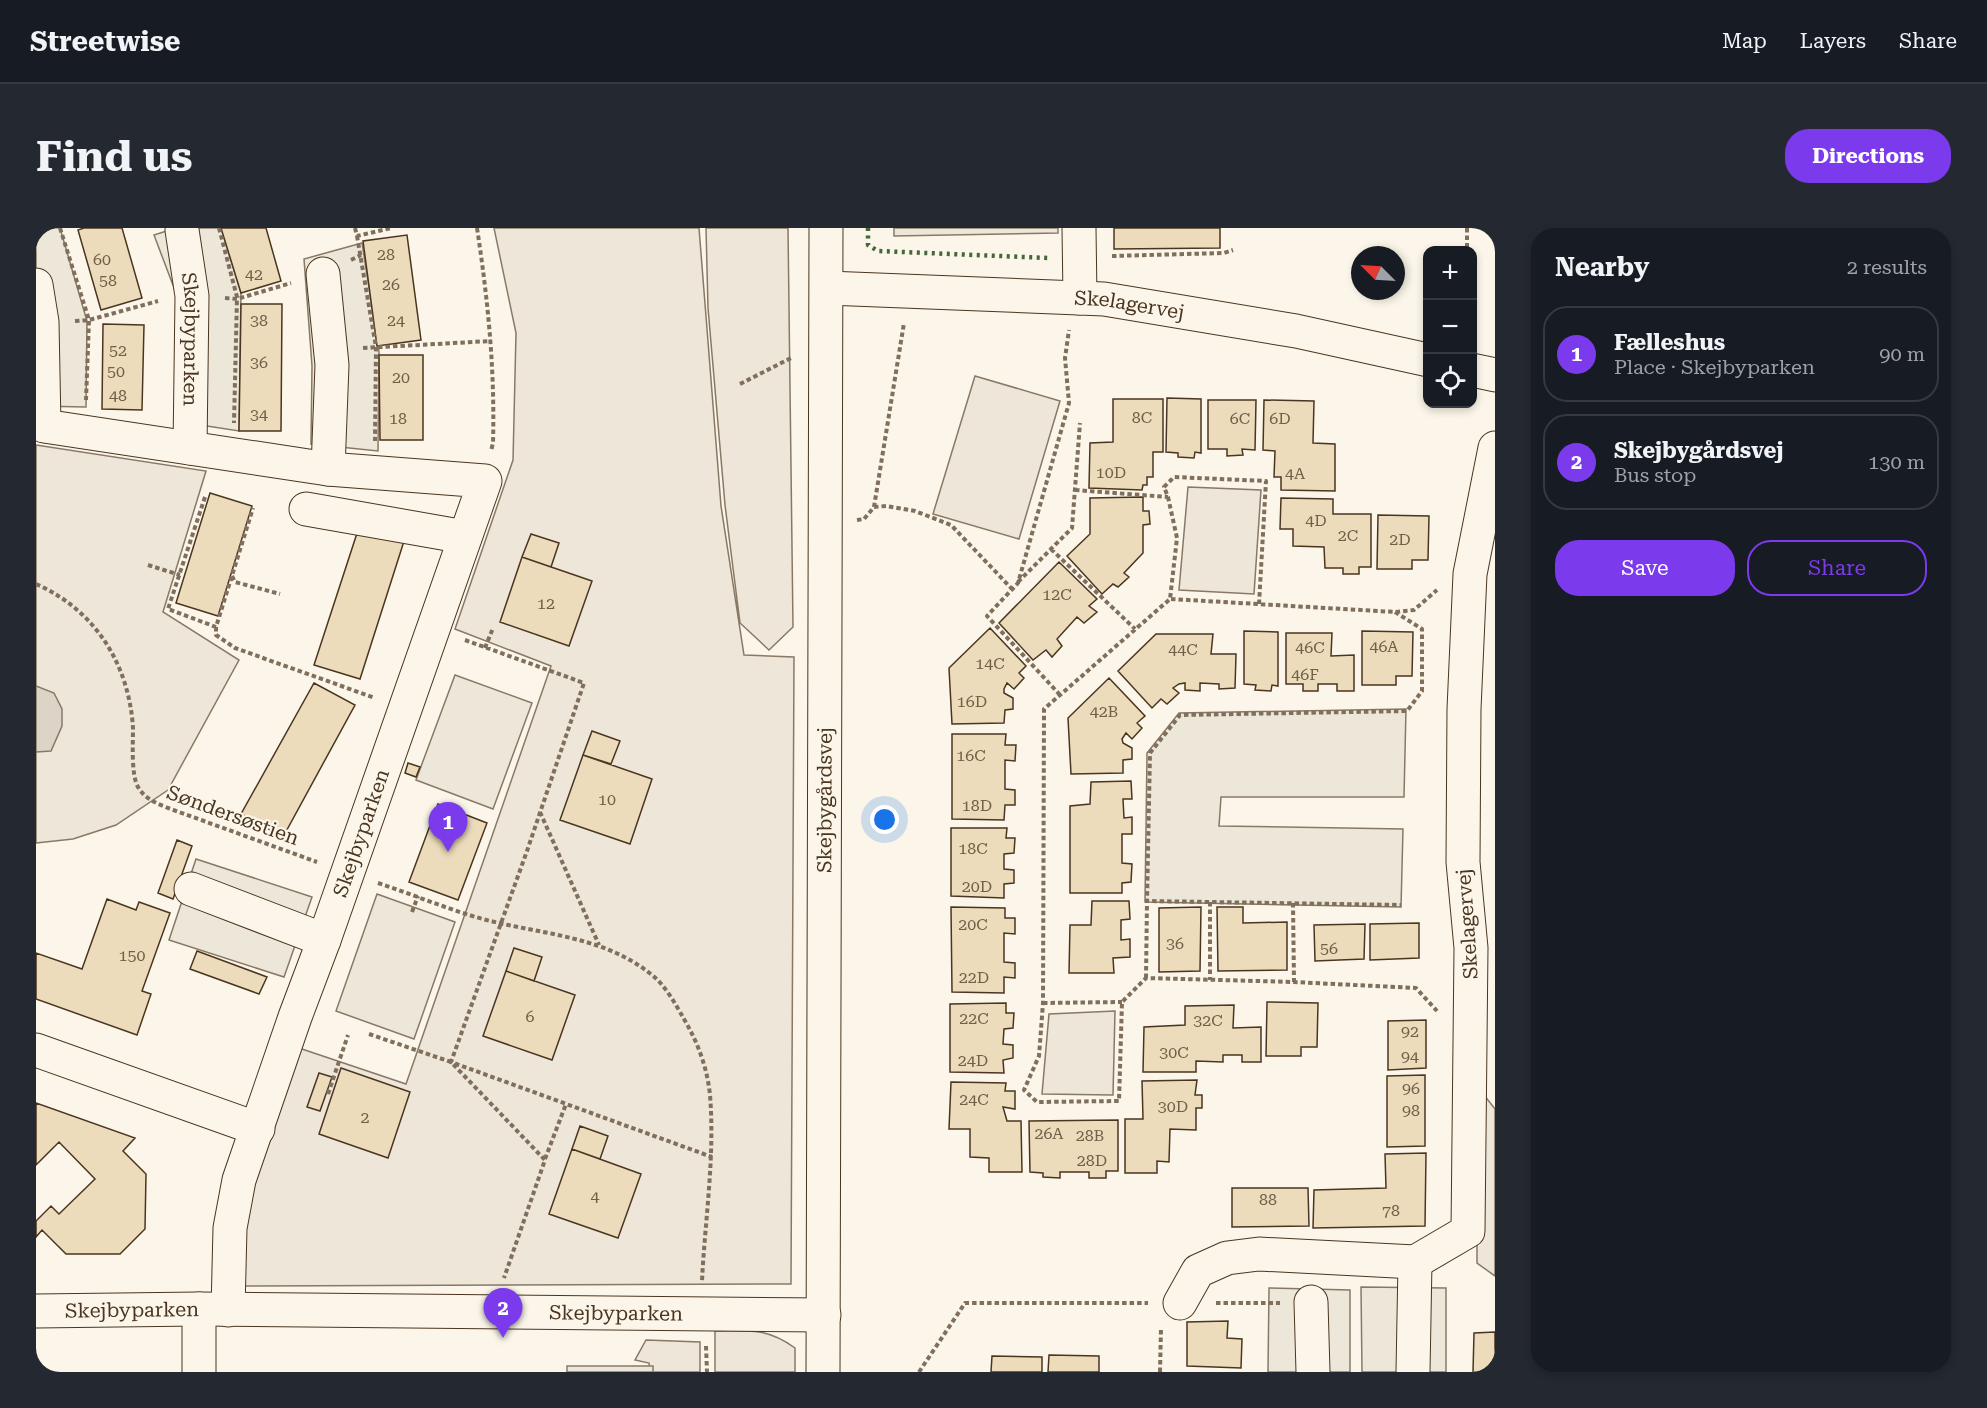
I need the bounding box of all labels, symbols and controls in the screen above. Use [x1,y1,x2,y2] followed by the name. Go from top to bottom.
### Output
[30,25,181,58] text: Streetwise
[1722,29,1767,53] text: Map
[1800,29,1866,53] text: Layers
[1899,29,1957,53] text: Share
[1785,129,1951,183] button: Directions
[36,132,193,181] text: Find us
[377,245,395,264] house number: 28
[1351,246,1405,300] north arrow
[1423,246,1477,408] map controls
[1423,246,1477,300] button: +
[93,250,111,269] house number: 60
[1555,252,1649,282] text: Nearby
[1847,255,1927,279] text: 2 results
[245,265,263,284] house number: 42
[99,271,117,290] house number: 58
[177,271,204,406] street label: Skejbyparken
[382,275,400,294] house number: 26
[1074,286,1186,324] street label: Skelagervej
[1423,300,1477,354] button: −
[250,311,268,330] house number: 38
[387,311,405,330] house number: 24
[1614,330,1725,355] text: Fælleshus
[109,341,127,360] house number: 52
[1571,342,1582,366] text: 1
[1879,342,1925,366] text: 90 m
[250,353,268,372] house number: 36
[1423,354,1477,408] button: locate
[1614,355,1815,379] text: Place · Skejbyparken
[107,362,125,381] house number: 50
[392,368,410,387] house number: 20
[109,386,127,405] house number: 48
[250,405,268,424] house number: 34
[1132,408,1152,427] house number: 8C
[389,409,407,428] house number: 18
[1230,409,1250,428] house number: 6C
[1269,409,1291,428] house number: 6D
[1614,438,1783,463] text: Skejbygårdsvej
[1571,450,1582,474] text: 2
[1868,450,1925,474] text: 130 m
[1096,463,1126,482] house number: 10D
[1614,463,1696,487] text: Bus stop
[1285,464,1306,483] house number: 4A
[1305,511,1327,530] house number: 4D
[1338,526,1358,545] house number: 2C
[1389,530,1411,549] house number: 2D
[1555,540,1735,596] button: Save
[1747,540,1927,596] button: Share
[1042,585,1072,604] house number: 12C
[537,594,555,613] house number: 12
[1369,637,1399,656] house number: 46A
[1295,638,1325,657] house number: 46C
[1168,640,1198,659] house number: 44C
[975,654,1005,673] house number: 14C
[1291,665,1319,684] house number: 46F
[957,692,987,711] house number: 16D
[1090,702,1118,721] house number: 42B
[812,727,837,873] street label: Skejbygårdsvej
[956,746,986,765] house number: 16C
[328,766,394,900] street label: Skejbyparken
[164,780,302,850] street label: Søndersøstien
[598,790,616,809] house number: 10
[962,796,992,815] house number: 18D
[428,802,468,852] pin: 1
[870,805,899,834] your location
[958,839,988,858] house number: 18C
[1451,868,1483,980] street label: Skelagervej
[962,877,992,896] house number: 20D
[958,915,988,934] house number: 20C
[1166,934,1184,953] house number: 36
[1320,939,1338,958] house number: 56
[119,946,145,965] house number: 150
[959,968,989,987] house number: 22D
[526,1007,535,1026] house number: 6
[959,1009,989,1028] house number: 22C
[1193,1011,1223,1030] house number: 32C
[1401,1022,1419,1041] house number: 92
[1159,1043,1189,1062] house number: 30C
[1401,1047,1419,1066] house number: 94
[958,1051,988,1070] house number: 24D
[1402,1079,1420,1098] house number: 96
[959,1090,989,1109] house number: 24C
[1158,1097,1188,1116] house number: 30D
[1402,1101,1420,1120] house number: 98
[361,1108,370,1127] house number: 2
[1034,1124,1064,1143] house number: 26A
[1076,1126,1104,1145] house number: 28B
[1077,1151,1107,1170] house number: 28D
[591,1187,600,1206] house number: 4
[1259,1190,1277,1209] house number: 88
[1382,1201,1400,1220] house number: 78
[484,1288,522,1338] pin: 2
[65,1297,199,1323] street label: Skejbyparken
[549,1300,683,1326] street label: Skejbyparken

